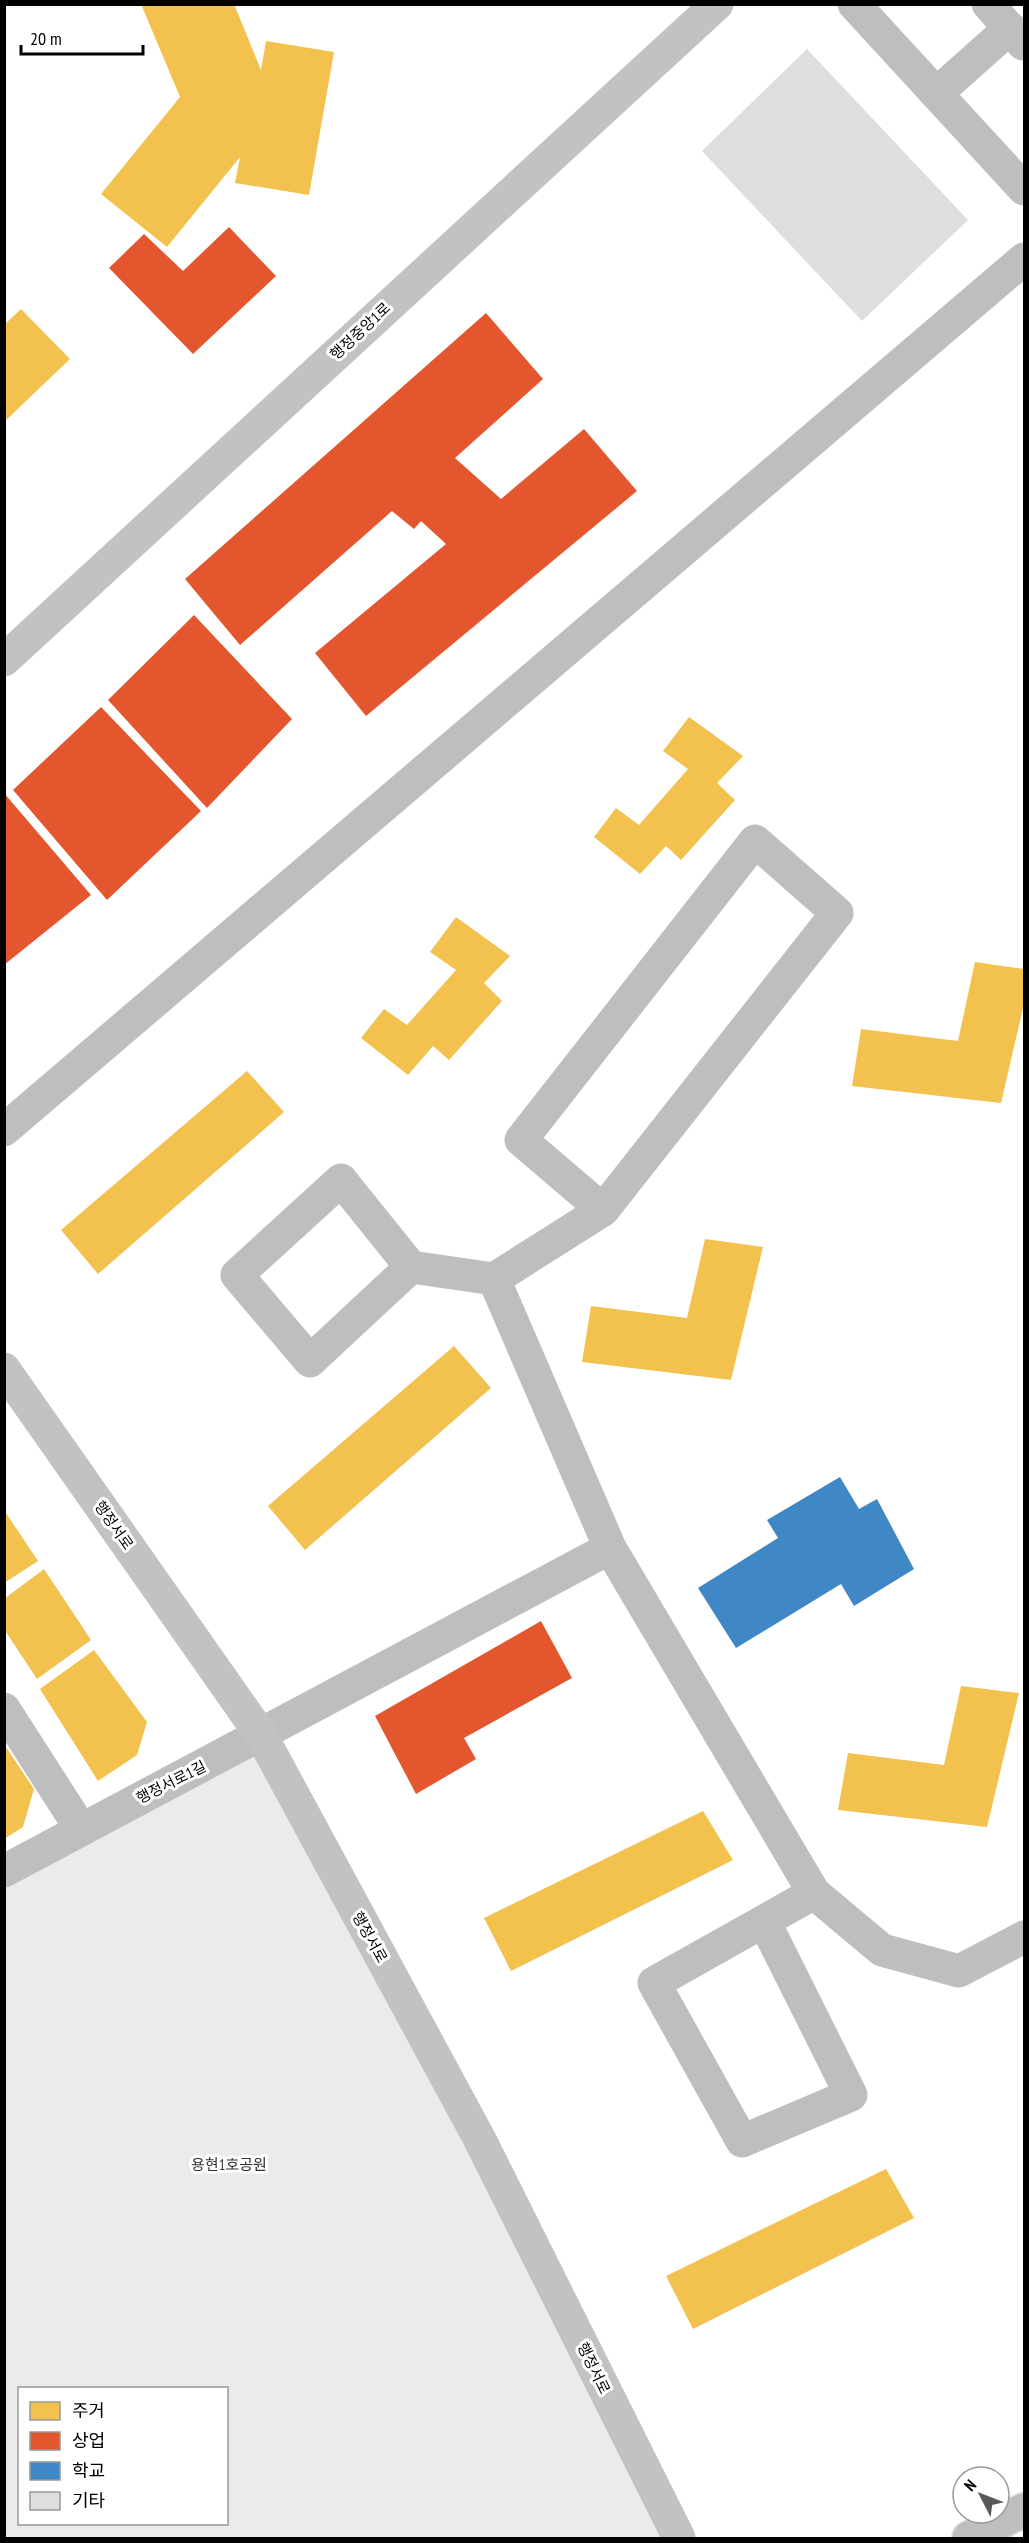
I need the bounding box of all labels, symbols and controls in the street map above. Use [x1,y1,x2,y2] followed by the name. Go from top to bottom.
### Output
[21,18,142,56] scale bar
[30,27,62,50] text: 20 m
[326,298,394,364] street label: 행정중앙1로
[90,1497,138,1553] street label: 행정서로
[133,1756,209,1808] street label: 행정서로1길
[348,1908,392,1966] street label: 행정서로
[191,2155,267,2174] park label: 용현1호공원
[573,2339,615,2397] street label: 행정서로
[18,2387,228,2525] legend
[72,2399,105,2422] text: 주거
[72,2429,105,2452] text: 상업
[72,2459,105,2482] text: 학교
[951,2465,1011,2525] north arrow
[960,2475,980,2495] text: N
[72,2489,106,2512] text: 기타

